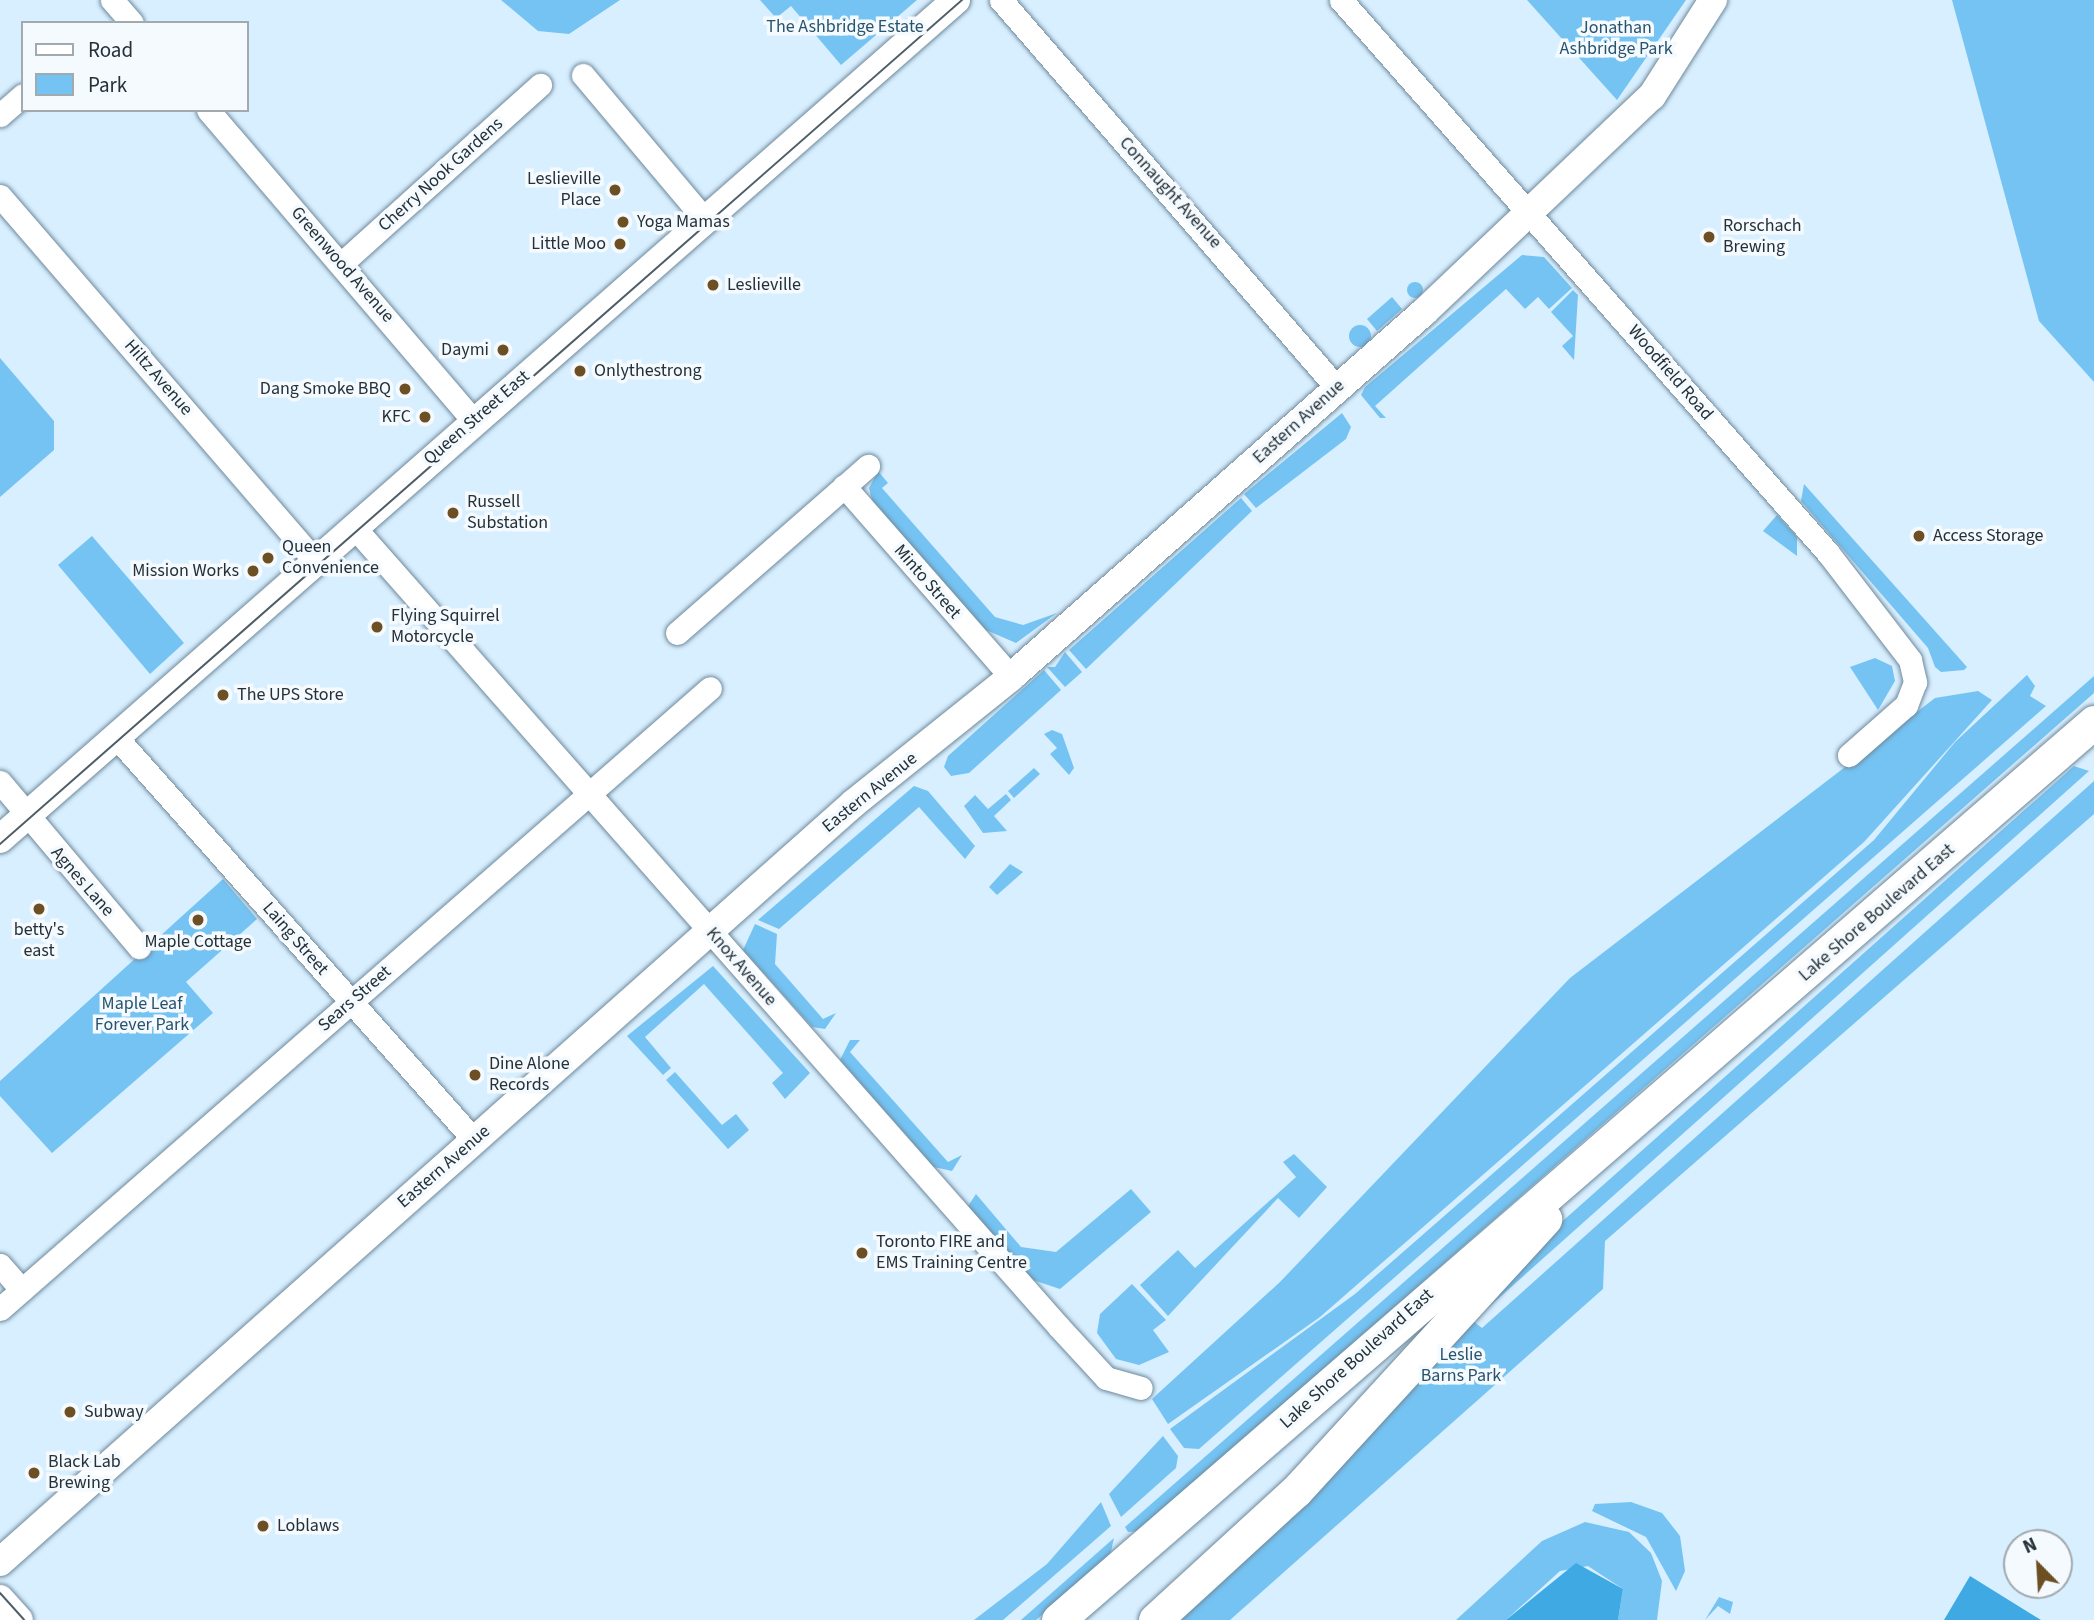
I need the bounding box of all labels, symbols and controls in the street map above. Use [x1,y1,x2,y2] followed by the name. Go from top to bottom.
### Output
[766,16,924,38] park label: The Ashbridge Estate
[1559,18,1673,60] park label: Jonathan Ashbridge Park
[21,21,248,112] legend
[88,35,133,65] text: Road
[88,70,127,100] text: Park
[374,113,508,237] street label: Cherry Nook Gardens
[1114,133,1226,253] street label: Connaught Avenue
[527,169,601,212] place label: Leslieville Place
[607,182,623,198] marker: Leslieville Place
[286,203,398,327] street label: Greenwood Avenue
[637,211,730,233] place label: Yoga Mamas
[615,214,631,230] marker: Yoga Mamas
[1723,216,1802,258] place label: Rorschach Brewing
[1701,229,1717,245] marker: Rorschach Brewing
[531,233,606,255] place label: Little Moo
[612,236,628,252] marker: Little Moo
[727,274,801,296] place label: Leslieville
[705,277,721,293] marker: Leslieville
[1623,321,1717,425] street label: Woodfield Road
[119,336,197,420] street label: Hiltz Avenue
[441,339,489,361] place label: Daymi
[495,342,511,358] marker: Daymi
[594,360,702,382] place label: Onlythestrong
[572,363,588,379] marker: Onlythestrong
[420,366,534,470] street label: Queen Street East
[1249,375,1349,469] street label: Eastern Avenue
[260,378,391,400] place label: Dang Smoke BBQ
[397,381,413,397] marker: Dang Smoke BBQ
[382,406,411,428] place label: KFC
[417,409,433,425] marker: KFC
[467,492,548,534] place label: Russell Substation
[445,505,461,521] marker: Russell Substation
[1933,525,2043,547] place label: Access Storage
[1911,528,1927,544] marker: Access Storage
[282,537,379,580] place label: Queen Convenience
[889,540,965,624] street label: Minto Street
[260,550,276,566] marker: Queen Convenience
[132,560,239,582] place label: Mission Works
[245,563,261,579] marker: Mission Works
[391,606,499,648] place label: Flying Squirrel Motorcycle
[369,619,385,635] marker: Flying Squirrel Motorcycle
[237,684,344,706] place label: The UPS Store
[215,687,231,703] marker: The UPS Store
[818,748,922,838] street label: Eastern Avenue
[1795,840,1959,986] street label: Lake Shore Boulevard East
[46,843,118,921] street label: Agnes Lane
[257,898,333,980] street label: Laing Street
[31,901,47,917] marker: betty's east
[190,912,206,928] marker: Maple Cottage
[14,920,64,962] place label: betty's east
[701,923,781,1011] street label: Knox Avenue
[144,931,252,953] place label: Maple Cottage
[314,961,396,1037] street label: Sears Street
[95,994,189,1036] park label: Maple Leaf Forever Park
[489,1054,570,1096] place label: Dine Alone Records
[467,1067,483,1083] marker: Dine Alone Records
[393,1121,495,1213] street label: Eastern Avenue
[876,1232,1027,1274] place label: Toronto FIRE and EMS Training Centre
[854,1245,870,1261] marker: Toronto FIRE and EMS Training Centre
[1276,1284,1438,1434] street label: Lake Shore Boulevard East
[1421,1345,1501,1388] park label: Leslie Barns Park
[84,1401,144,1423] place label: Subway
[62,1404,78,1420] marker: Subway
[48,1452,121,1494] place label: Black Lab Brewing
[26,1465,42,1481] marker: Black Lab Brewing
[277,1515,339,1537] place label: Loblaws
[255,1518,271,1534] marker: Loblaws
[2003,1529,2073,1599] north arrow
[2019,1531,2041,1561] text: N

